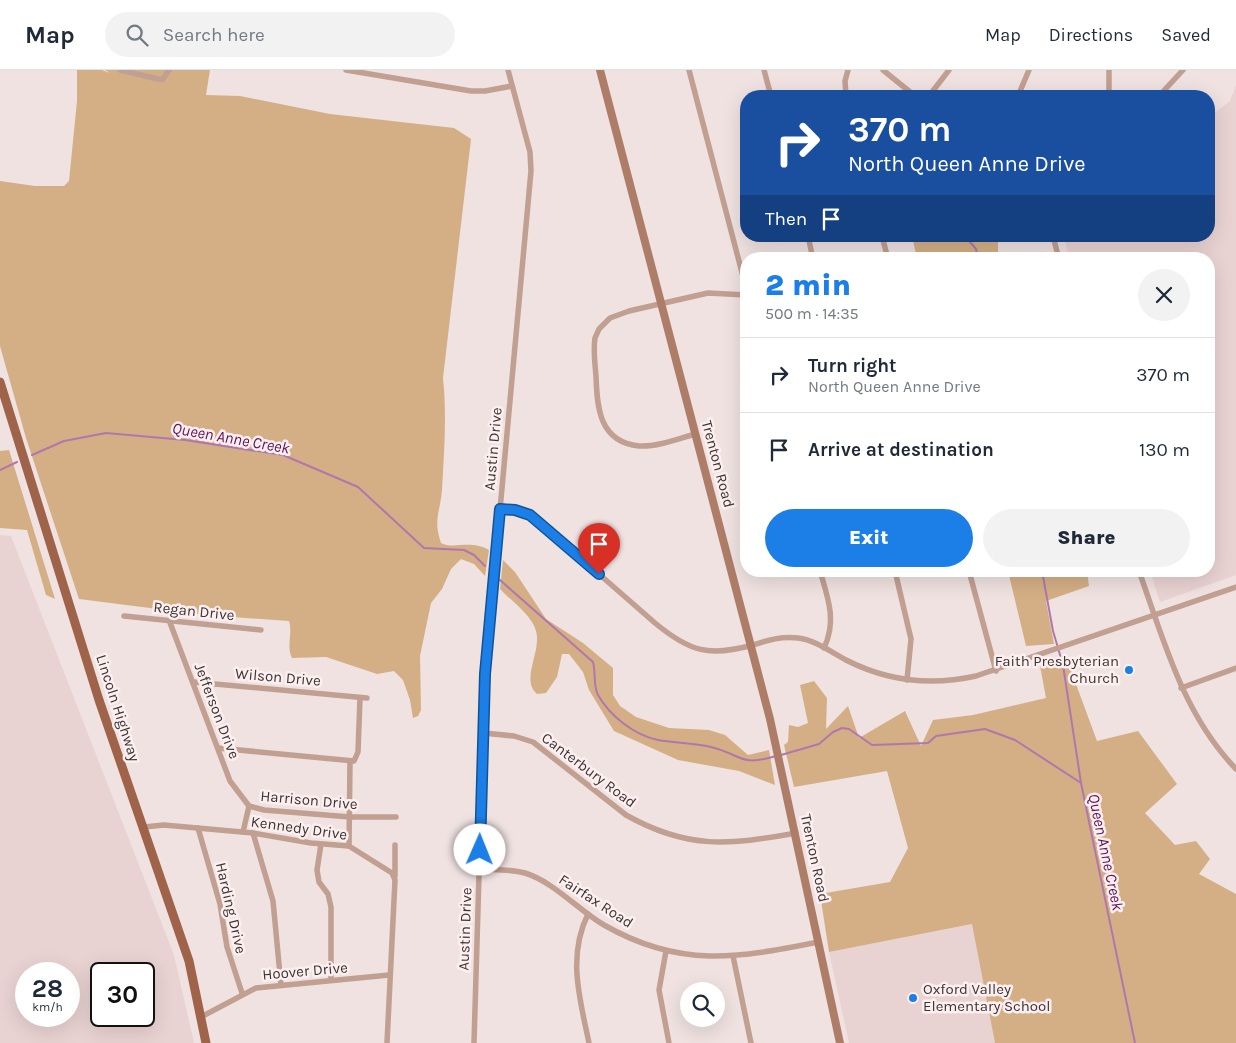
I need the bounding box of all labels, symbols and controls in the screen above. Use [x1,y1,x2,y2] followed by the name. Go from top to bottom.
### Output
[105,12,455,57] search box
[25,21,75,49] text: Map
[123,21,151,49] icon: search
[163,24,265,46] text: Search here
[985,24,1021,46] text: Map
[1049,24,1133,46] text: Directions
[1161,24,1211,46] text: Saved
[848,109,951,150] text: 370 m
[765,110,830,175] icon: right
[848,151,1086,177] text: North Queen Anne Drive
[817,205,845,233] icon: arrive
[765,208,807,230] text: Then
[765,267,851,303] text: 2 min
[1138,269,1190,321] button: close
[765,304,859,323] text: 500 m · 14:35
[808,355,897,377] text: Turn right
[765,361,793,389] icon: right
[1136,364,1190,386] text: 370 m
[808,377,981,396] text: North Queen Anne Drive
[480,407,506,491] street label: Austin Drive
[171,418,292,458] water label: Queen Anne Creek
[698,418,738,510] street label: Trenton Road
[765,436,793,464] icon: arrive
[808,439,994,461] text: Arrive at destination
[1139,439,1190,461] text: 130 m
[765,509,973,567] button: Exit
[983,509,1190,567] button: Share
[578,523,620,574] pin
[585,530,613,558] icon: arrive
[153,598,235,624] street label: Regan Drive
[92,652,144,764] street label: Lincoln Highway
[995,652,1119,687] place label: Faith Presbyterian Church
[191,661,243,761] street label: Jefferson Drive
[234,664,322,690] street label: Wilson Drive
[1123,664,1135,676] marker: Faith Presbyterian Church
[538,729,640,811] street label: Canterbury Road
[260,787,358,813] street label: Harrison Drive
[1084,792,1128,913] water label: Queen Anne Creek
[250,812,348,844] street label: Kennedy Drive
[797,812,833,904] street label: Trenton Road
[453,823,505,875] position arrow
[212,861,250,955] street label: Harding Drive
[556,870,636,932] street label: Fairfax Road
[455,887,475,971] street label: Austin Drive
[262,958,348,984] street label: Hoover Drive
[90,962,155,1027] speed limit sign: 30
[32,974,63,1003] text: 28
[923,980,1050,1015] place label: Oxford Valley Elementary School
[680,982,725,1027] map controls
[680,982,725,1027] button: search
[907,992,919,1004] marker: Oxford Valley Elementary School
[32,1000,63,1014] text: km/h

